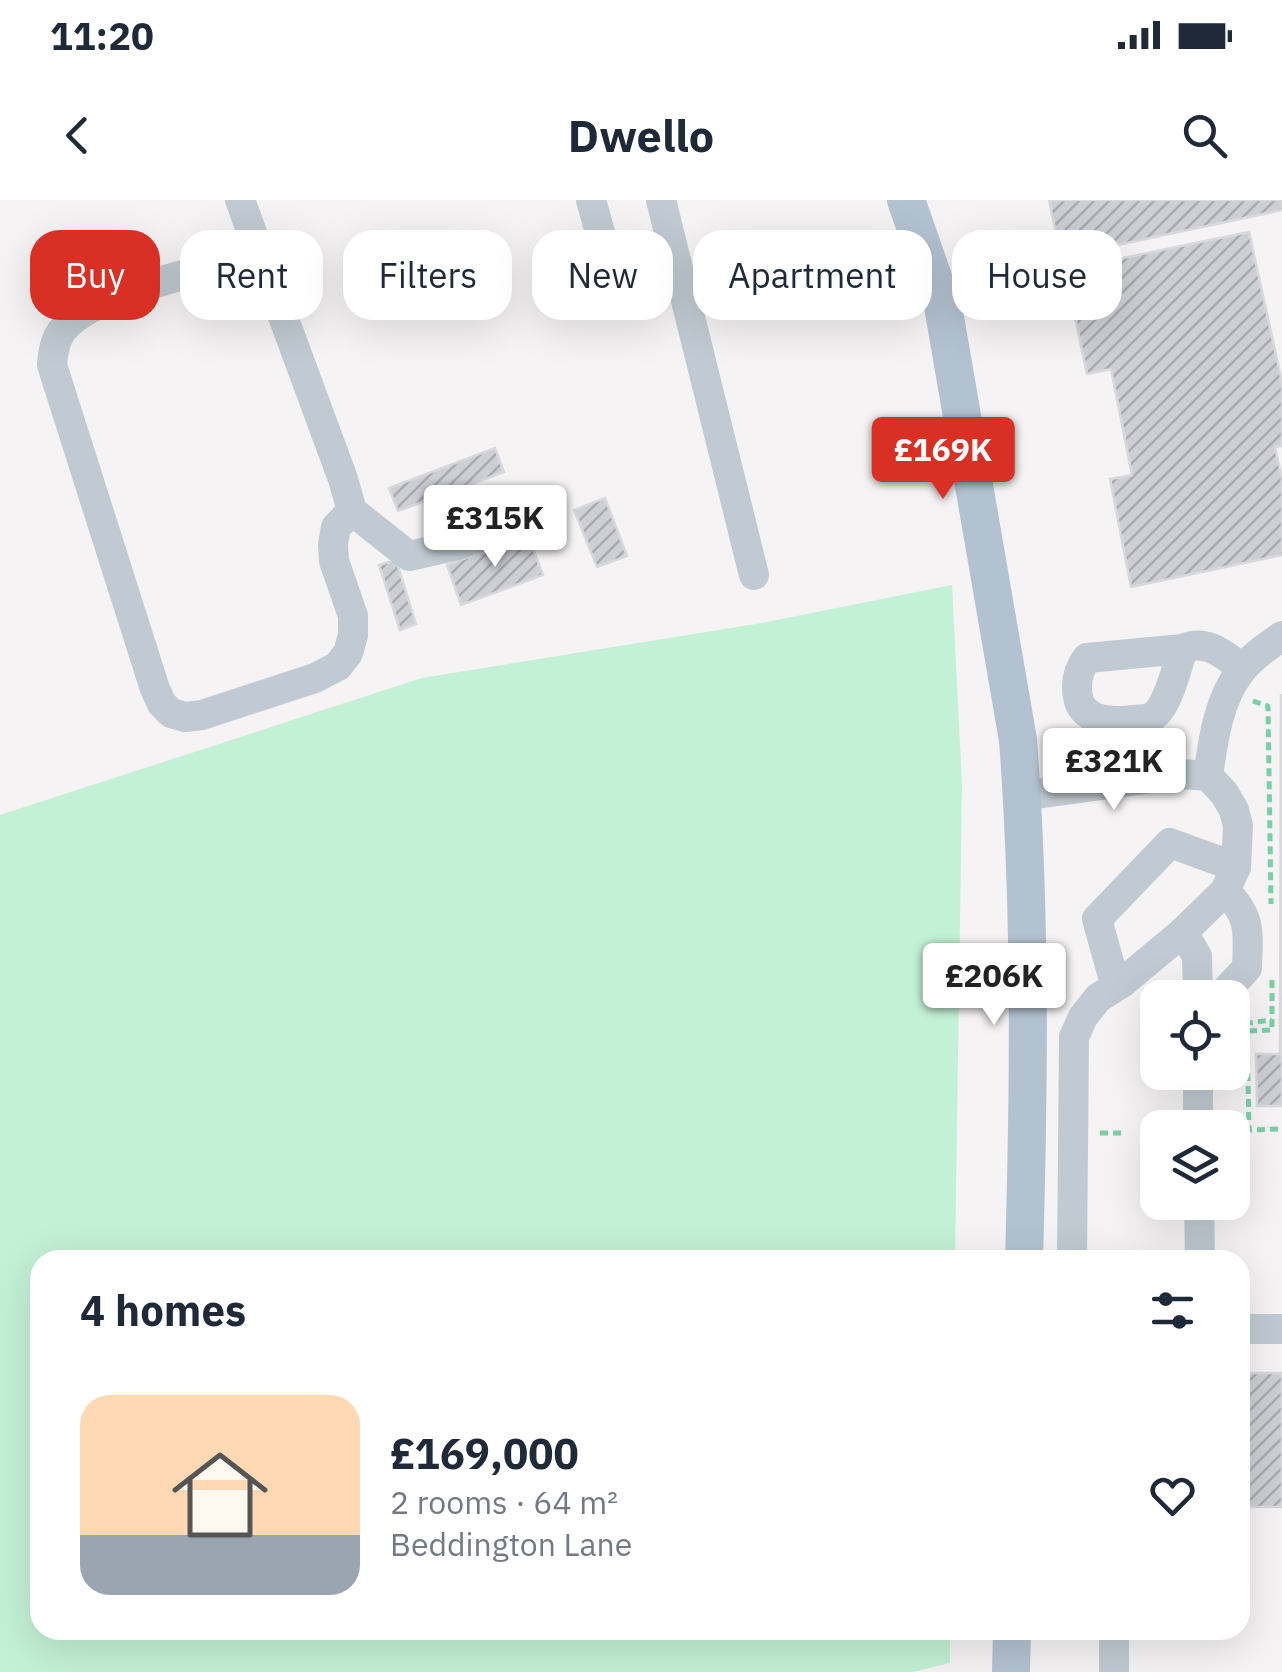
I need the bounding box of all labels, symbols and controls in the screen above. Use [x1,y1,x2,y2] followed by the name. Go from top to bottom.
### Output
[50,11,154,60] text: 11:20
[568,106,714,164] text: Dwello
[50,108,105,163] icon: back
[1177,108,1232,163] icon: search
[30,230,160,320] chip: Buy
[180,230,323,320] chip: Rent
[343,230,512,320] chip: Filters
[532,230,673,320] chip: New
[693,230,932,320] chip: Apartment
[952,230,1122,320] chip: House
[873,417,1013,502] pin: £169K
[894,428,992,470] text: £169K
[425,485,565,570] pin: £315K
[446,496,544,538] text: £315K
[1044,728,1184,813] pin: £321K
[1065,739,1163,781] text: £321K
[924,943,1064,1028] pin: £206K
[945,954,1043,996] text: £206K
[1140,980,1250,1220] map controls
[1140,980,1250,1090] button: locate
[1140,1110,1250,1220] button: layers
[80,1283,246,1338] text: 4 homes
[1145,1283,1200,1338] icon: filters
[390,1426,579,1481] text: £169,000
[160,1435,280,1555] icon: home
[1145,1468,1200,1523] icon: heart
[390,1481,618,1523] text: 2 rooms · 64 m²
[390,1523,632,1565] text: Beddington Lane

